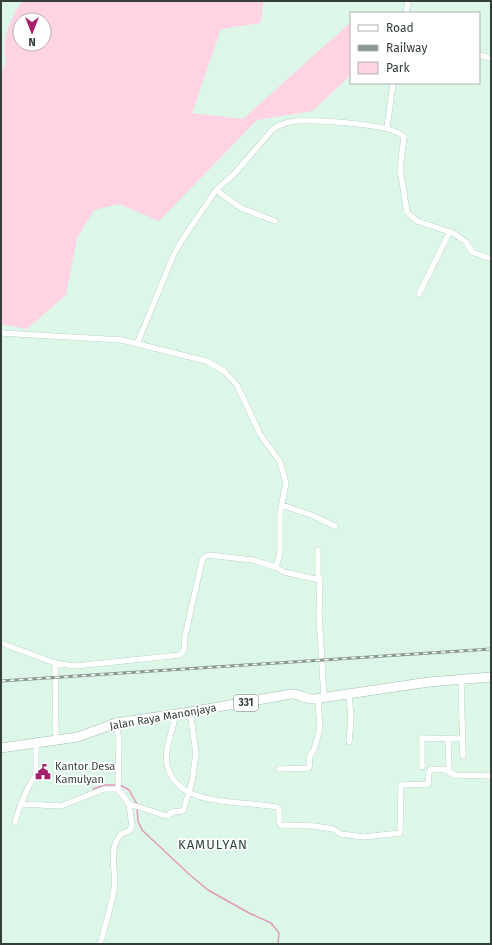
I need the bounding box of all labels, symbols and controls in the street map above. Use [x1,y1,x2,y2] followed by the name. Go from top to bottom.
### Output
[12,12,52,52] north arrow
[350,12,480,84] legend
[386,21,414,35] text: Road
[28,35,36,48] text: N
[386,41,427,55] text: Railway
[386,61,410,75] text: Park
[234,695,258,711] road number: 331
[109,701,217,733] street label: Jalan Raya Manonjaya
[55,760,115,786] place label: Kantor Desa Kamulyan
[34,763,52,781] public building icon: Kantor Desa Kamulyan
[178,837,248,852] district label: KAMULYAN

